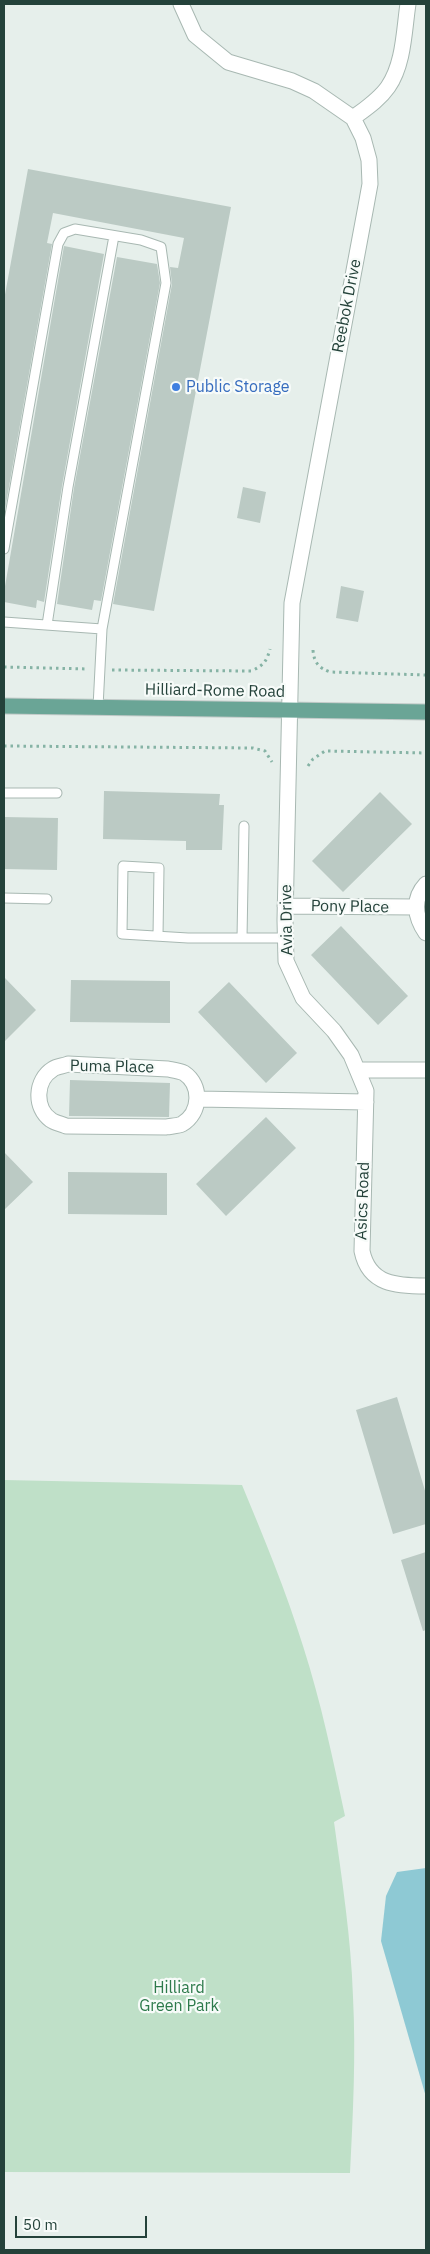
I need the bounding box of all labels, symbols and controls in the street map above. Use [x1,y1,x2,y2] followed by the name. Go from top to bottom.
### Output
[328,257,366,355] street label: Reebok Drive
[186,377,290,397] place label: Public Storage
[170,381,182,393] marker: Public Storage
[145,680,285,702] street label: Hilliard-Rome Road
[277,884,297,956] street label: Avia Drive
[311,897,389,917] street label: Pony Place
[70,1057,154,1077] street label: Puma Place
[352,1161,374,1241] street label: Asics Road
[139,1978,219,2016] park label: Hilliard Green Park
[18,2206,150,2238] scale bar
[23,2215,58,2234] text: 50 m

